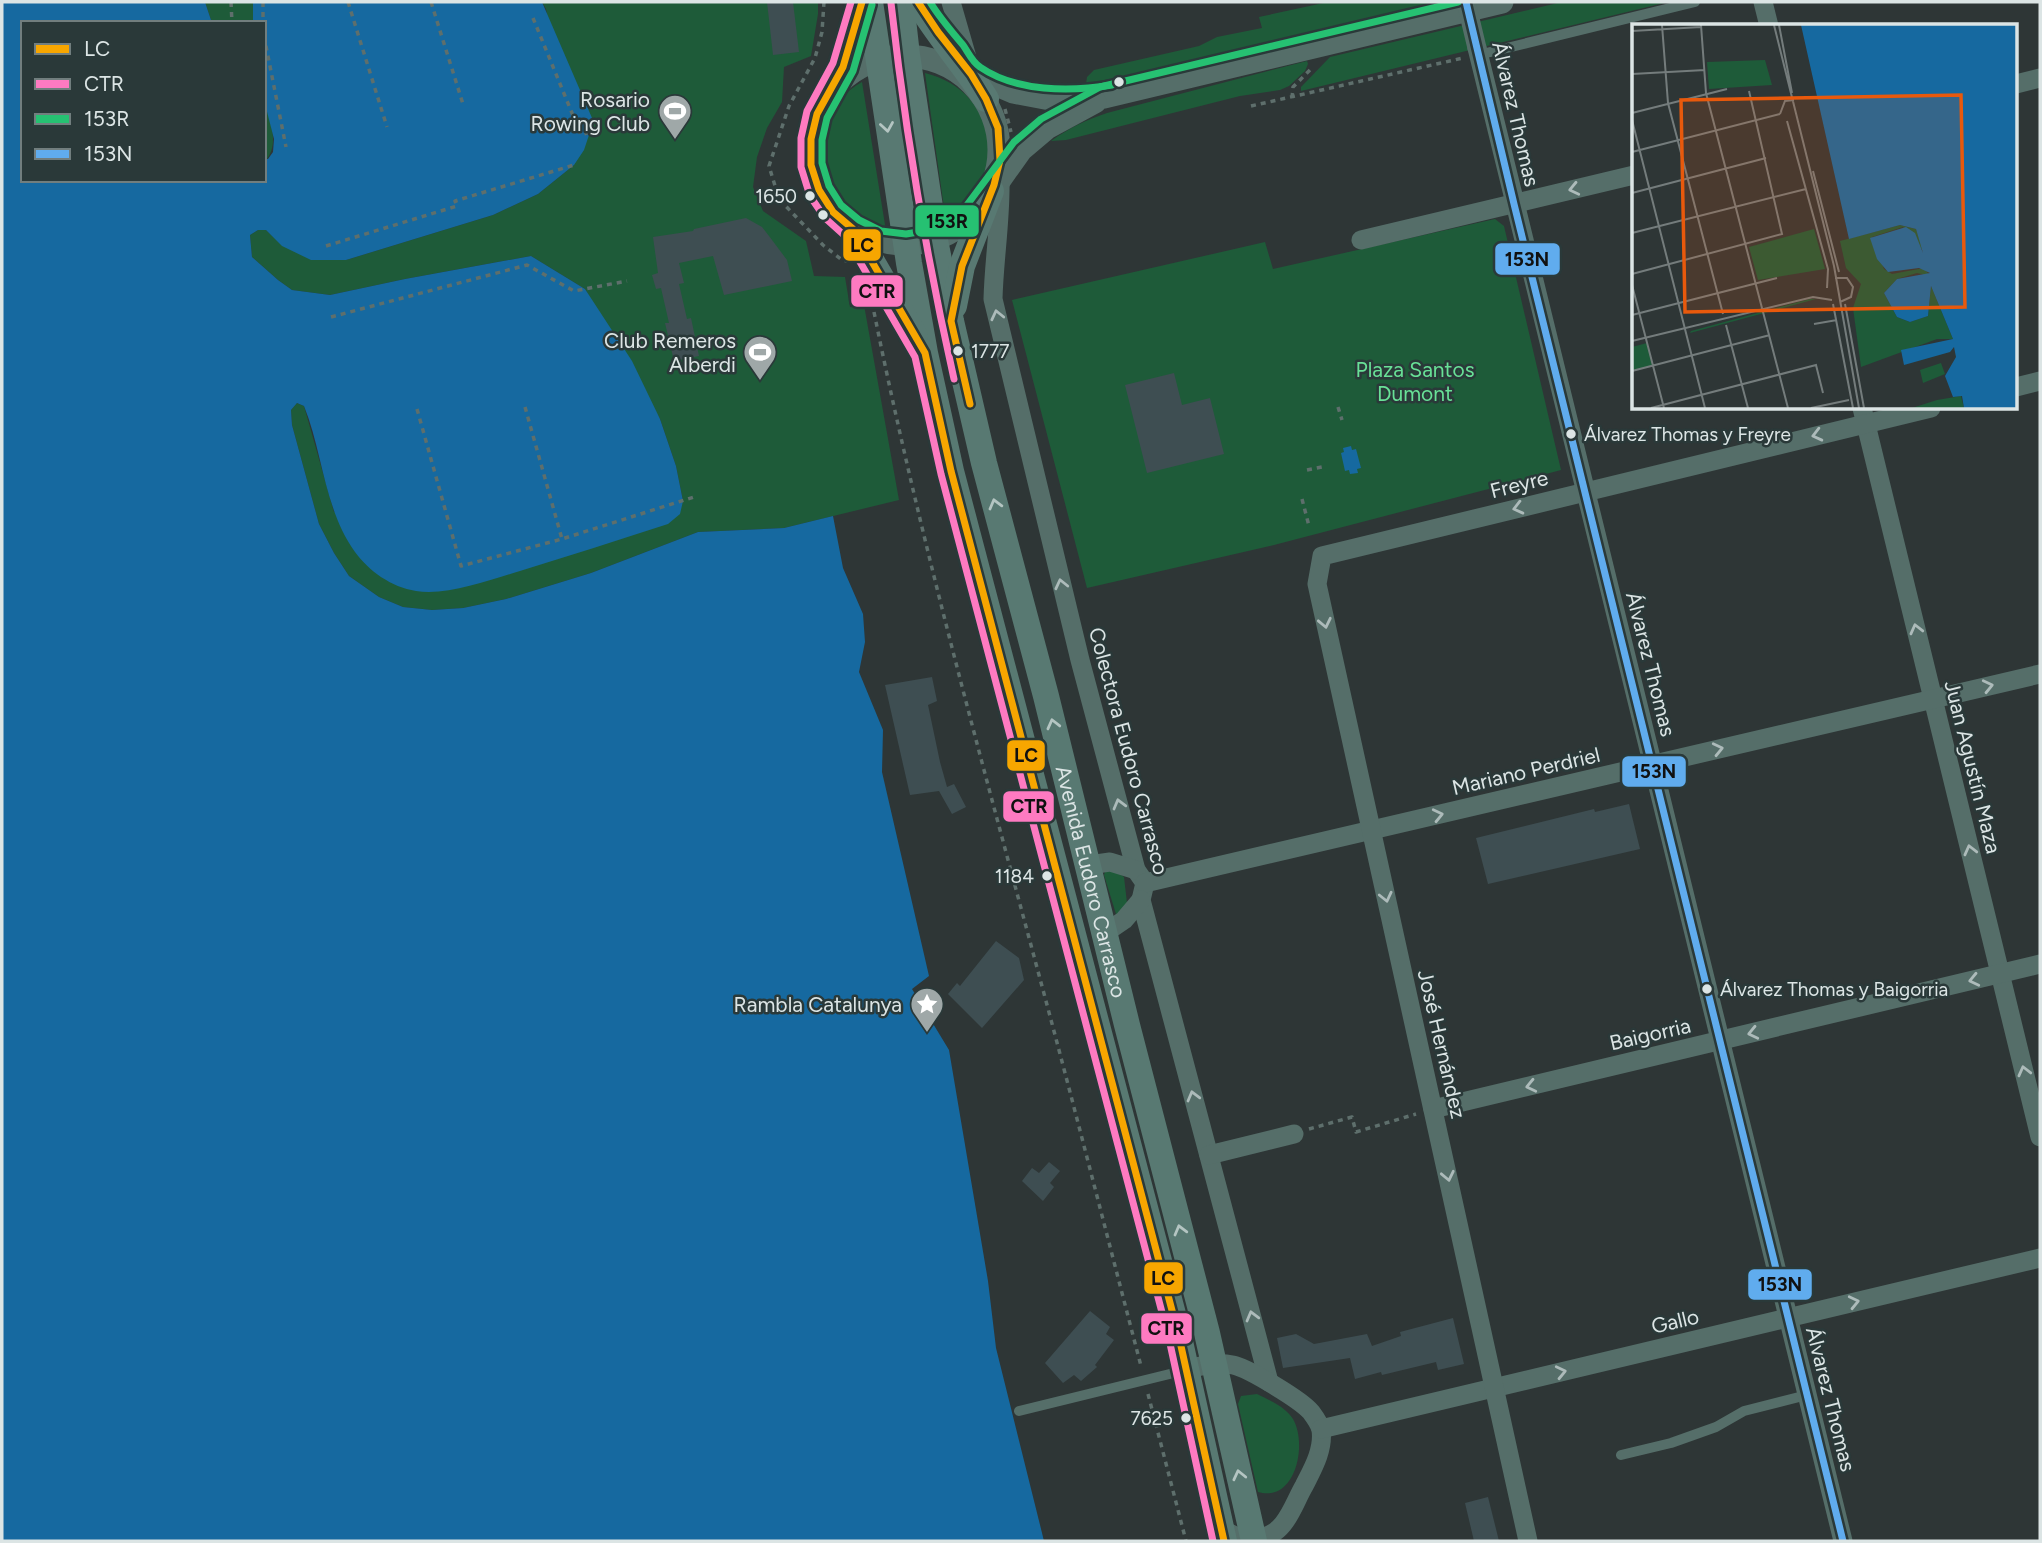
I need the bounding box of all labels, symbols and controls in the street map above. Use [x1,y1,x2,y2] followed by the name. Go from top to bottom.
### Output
[21,21,266,182] legend
[1632,24,2018,410] inset map
[84,36,110,61] text: LC
[1487,39,1545,189] street label: Álvarez Thomas
[84,71,124,96] text: CTR
[1112,75,1126,89] unlabelled marker
[531,87,650,136] place label: Rosario Rowing Club
[656,92,694,141] sports icon: Rosario Rowing Club
[84,106,129,131] text: 153R
[880,121,895,133] one-way arrow
[84,141,132,166] text: 153N
[1568,181,1580,195] one-way arrow
[755,185,797,208] place label: 1650
[803,189,817,203] marker: 1650
[914,204,980,238] line badge: 153R
[816,208,830,222] unlabelled marker
[926,210,968,233] text: 153R
[842,228,882,262] line badge: LC
[850,234,874,257] text: LC
[1494,242,1561,276] line badge: 153N
[1505,248,1549,271] text: 153N
[850,274,904,308] line badge: CTR
[858,280,896,303] text: CTR
[991,309,1005,321] one-way arrow
[604,328,736,377] place label: Club Remeros Alberdi
[741,333,779,382] sports icon: Club Remeros Alberdi
[971,340,1009,363] place label: 1777
[951,344,965,358] marker: 1777
[1356,357,1474,406] park label: Plaza Santos Dumont
[1584,423,1791,446] place label: Álvarez Thomas y Freyre
[1564,427,1578,441] marker: Álvarez Thomas y Freyre
[1811,427,1823,442] one-way arrow
[1487,465,1551,503] street label: Freyre
[989,498,1003,510] one-way arrow
[1513,500,1525,514] one-way arrow
[1055,578,1070,590] one-way arrow
[1621,589,1681,739] street label: Álvarez Thomas
[1317,617,1331,629] one-way arrow
[1910,623,1924,635] one-way arrow
[1084,625,1174,877] street label: Colectora Eudoro Carrasco
[1939,678,2007,856] street label: Juan Agustín Maza
[1982,680,1994,694] one-way arrow
[1047,718,1061,730] one-way arrow
[1006,739,1046,772] line badge: LC
[1450,742,1602,800] street label: Mariano Perdriel
[1712,743,1724,757] one-way arrow
[1014,744,1038,767] text: LC
[1621,755,1687,788] line badge: 153N
[1632,760,1676,783] text: 153N
[1051,763,1132,1000] street label: Avenida Eudoro Carrasco
[1002,790,1055,823] line badge: CTR
[1010,795,1048,818] text: CTR
[1112,798,1127,810] one-way arrow
[1431,808,1443,823] one-way arrow
[1964,844,1978,856] one-way arrow
[995,865,1034,888] place label: 1184
[1040,869,1054,883] marker: 1184
[1378,891,1392,903] one-way arrow
[1413,967,1471,1121] street label: José Hernández
[1968,972,1980,986] one-way arrow
[1720,978,1948,1001] place label: Álvarez Thomas y Baigorria
[1700,982,1714,996] marker: Álvarez Thomas y Baigorria
[908,985,946,1034] place icon: Rambla Catalunya
[734,992,902,1017] place label: Rambla Catalunya
[1607,1013,1693,1055] street label: Baigorria
[1747,1025,1759,1039] one-way arrow
[2018,1065,2032,1077] one-way arrow
[1525,1078,1537,1092] one-way arrow
[1187,1090,1201,1102] one-way arrow
[1439,1170,1454,1182] one-way arrow
[1174,1224,1189,1236] one-way arrow
[1143,1261,1184,1295] line badge: LC
[1151,1267,1175,1290] text: LC
[1747,1268,1813,1301] line badge: 153N
[1758,1273,1802,1296] text: 153N
[1848,1296,1860,1310] one-way arrow
[1649,1303,1701,1339] street label: Gallo
[1245,1310,1260,1322] one-way arrow
[1140,1312,1193,1345] line badge: CTR
[1147,1317,1185,1340] text: CTR
[1801,1324,1861,1474] street label: Álvarez Thomas
[1555,1366,1567,1380] one-way arrow
[1130,1407,1173,1430] place label: 7625
[1179,1411,1193,1425] marker: 7625
[1233,1469,1247,1481] one-way arrow

